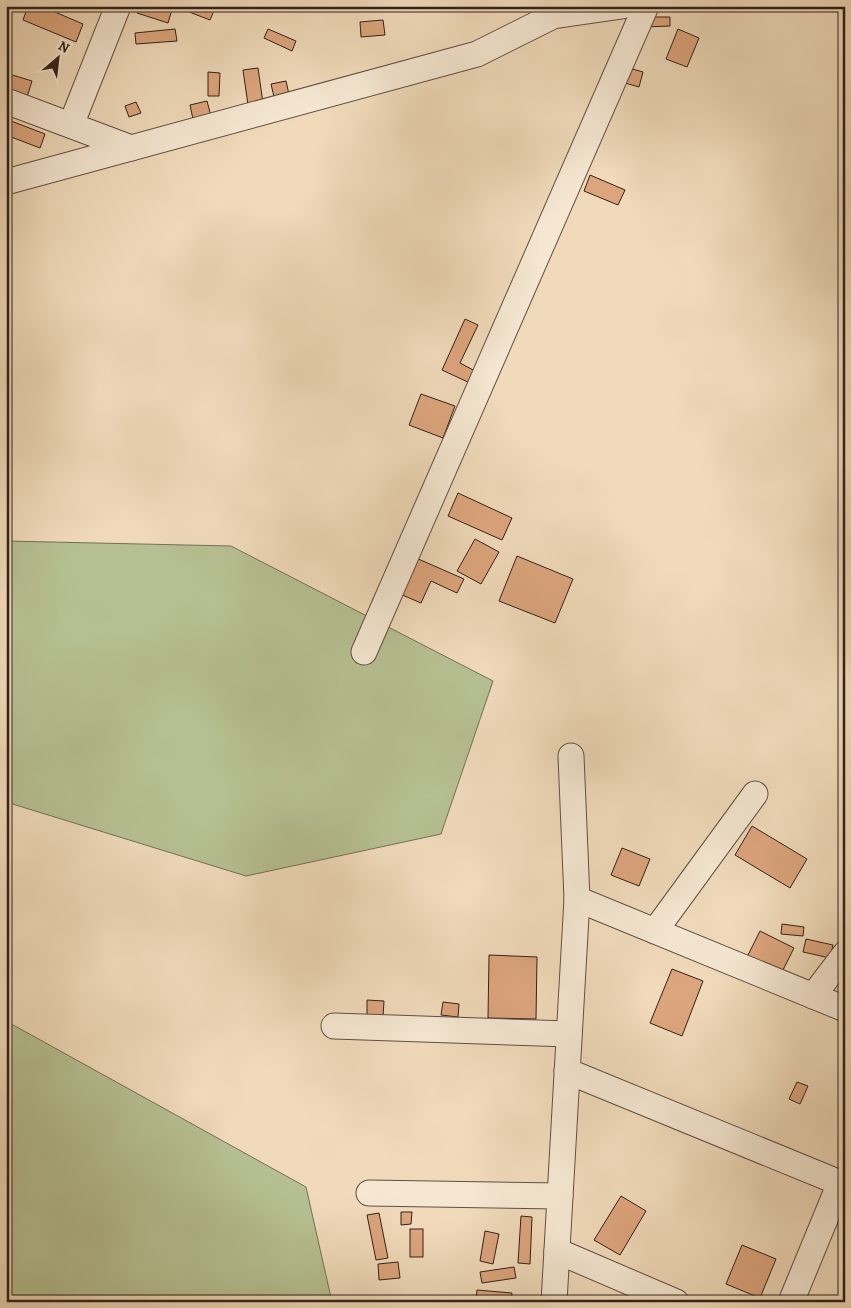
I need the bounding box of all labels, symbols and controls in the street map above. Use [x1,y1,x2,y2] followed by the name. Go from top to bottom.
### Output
[32,32,82,82] north arrow
[55,36,73,58] text: N

